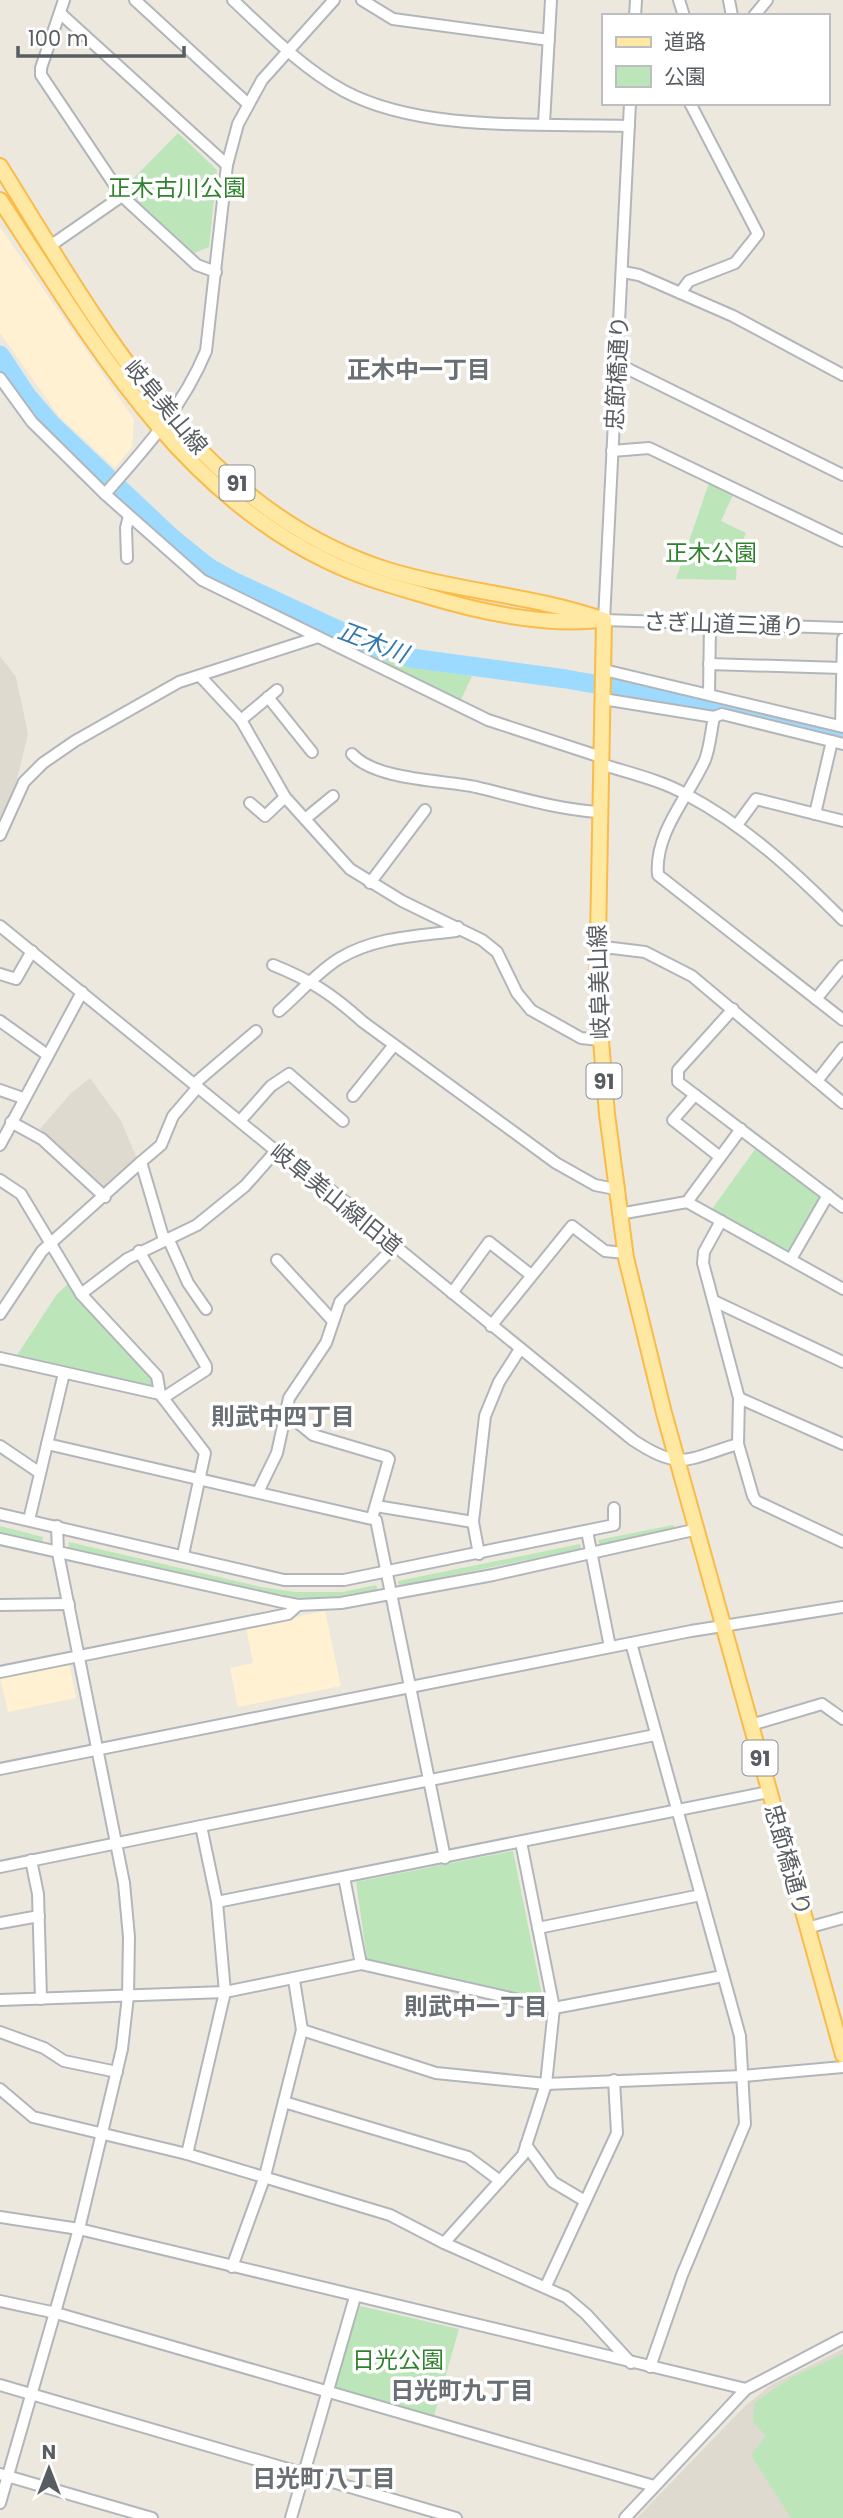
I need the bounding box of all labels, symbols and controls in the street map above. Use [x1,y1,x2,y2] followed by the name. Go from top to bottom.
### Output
[18,14,184,58] scale bar
[602,14,829,105] legend
[28,24,88,53] text: 100 m
[664,27,706,56] text: 道路
[664,62,706,91] text: 公園
[108,172,246,204] park label: 正木古川公園
[598,315,636,431] street label: 忠節橋通り
[117,353,215,461] street label: 岐阜美山線
[347,353,491,386] district label: 正木中一丁目
[219,466,254,500] road number: 91
[665,537,757,569] park label: 正木公園
[643,605,805,643] street label: さぎ山道三通り
[333,614,415,671] water label: 正木川
[581,924,617,1040] street label: 岐阜美山線
[586,1064,622,1098] road number: 91
[263,1136,409,1262] street label: 岐阜美山線旧道
[211,1400,355,1433] district label: 則武中四丁目
[742,1740,778,1776] road number: 91
[757,1800,819,1920] street label: 忠節橋通り
[404,1990,548,2023] district label: 則武中一丁目
[352,2344,444,2376] park label: 日光公園
[390,2374,534,2407] district label: 日光町九丁目
[14,2434,84,2504] north arrow
[42,2439,56,2466] text: N
[252,2462,396,2495] district label: 日光町八丁目

